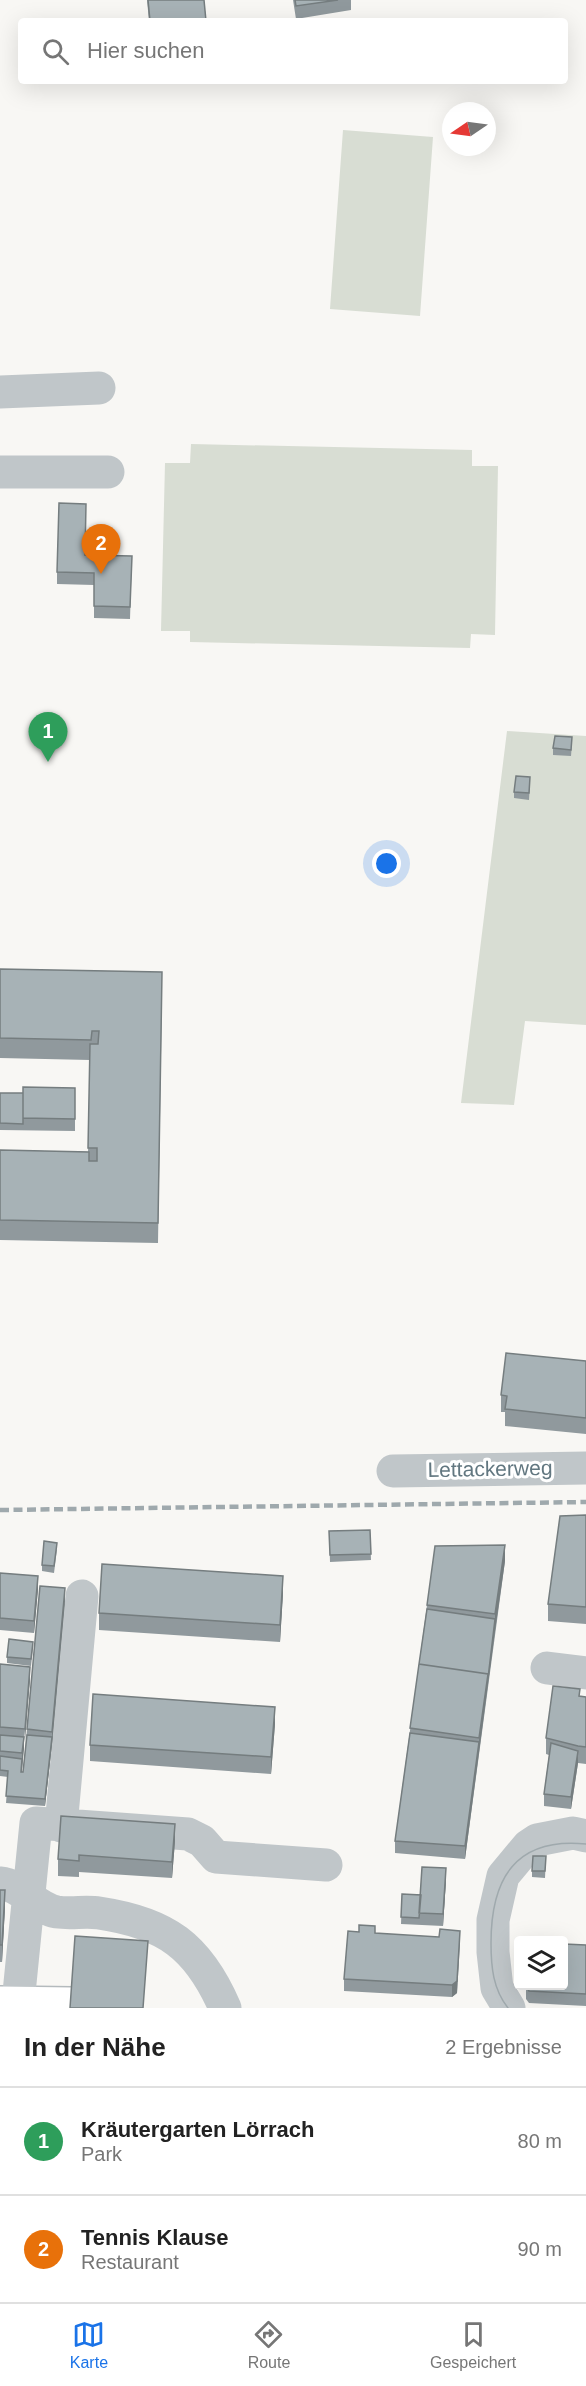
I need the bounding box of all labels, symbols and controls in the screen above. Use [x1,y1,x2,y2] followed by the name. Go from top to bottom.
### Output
[18,18,568,84] search box
[39,35,72,68] icon: search
[87,38,204,63] text: Hier suchen
[442,102,496,156] north arrow
[82,524,120,574] pin: 2
[28,712,68,762] pin: 1
[372,849,401,878] your location
[427,1456,553,1481] street label: Lettackerweg
[514,1936,568,1990] map controls
[514,1936,568,1990] button: layers
[24,2032,166,2062] text: In der Nähe
[445,2036,562,2058] text: 2 Ergebnisse
[81,2117,315,2142] text: Kräutergarten Lörrach
[38,2130,49,2152] text: 1
[518,2130,562,2152] text: 80 m
[81,2143,122,2165] text: Park
[81,2225,229,2250] text: Tennis Klause
[38,2238,49,2260] text: 2
[518,2238,562,2260] text: 90 m
[81,2251,179,2273] text: Restaurant
[70,2318,108,2372] tab: Karte
[248,2318,290,2372] tab: Route
[430,2318,516,2372] tab: Gespeichert

